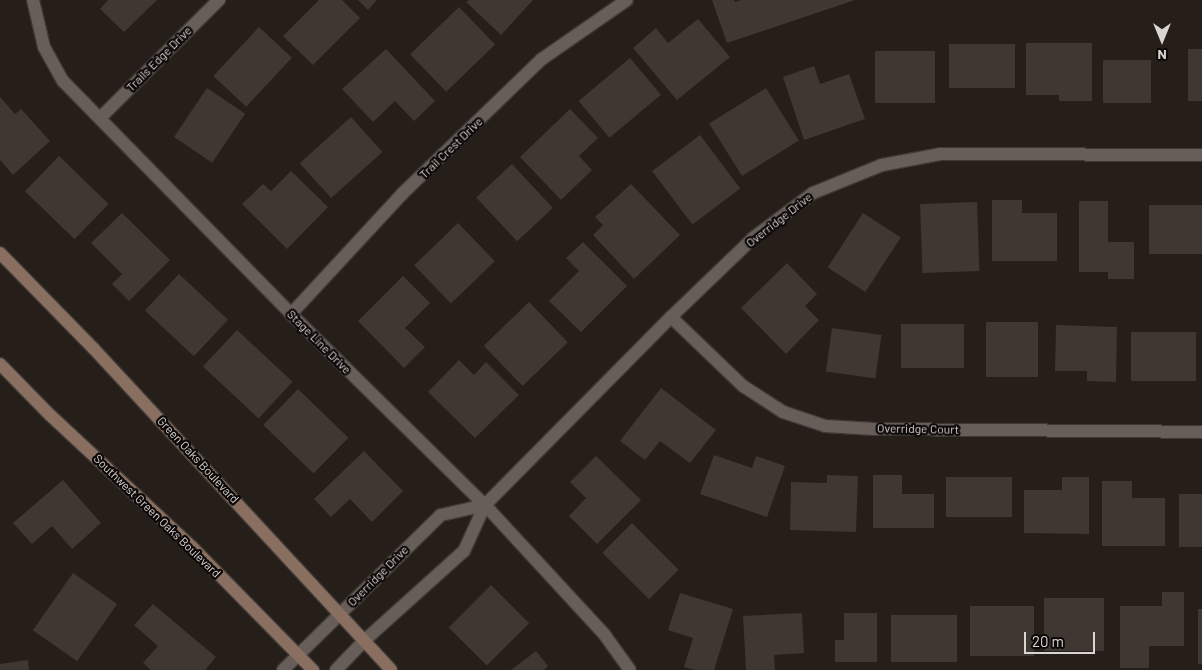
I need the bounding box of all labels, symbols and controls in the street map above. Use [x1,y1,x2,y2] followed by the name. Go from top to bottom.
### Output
[1137,15,1187,65] north arrow
[123,23,195,95] street label: Trails Edge Drive
[1157,47,1167,64] text: N
[416,114,486,182] street label: Trail Crest Drive
[743,190,815,250] street label: Overridge Drive
[284,307,354,377] street label: Stage Line Drive
[154,414,242,506] street label: Green Oaks Boulevard
[877,421,959,437] street label: Overridge Court
[90,451,224,581] street label: Southwest Green Oaks Boulevard
[345,543,411,609] street label: Overridge Drive
[1027,622,1098,654] scale bar
[1032,632,1064,650] text: 20 m

